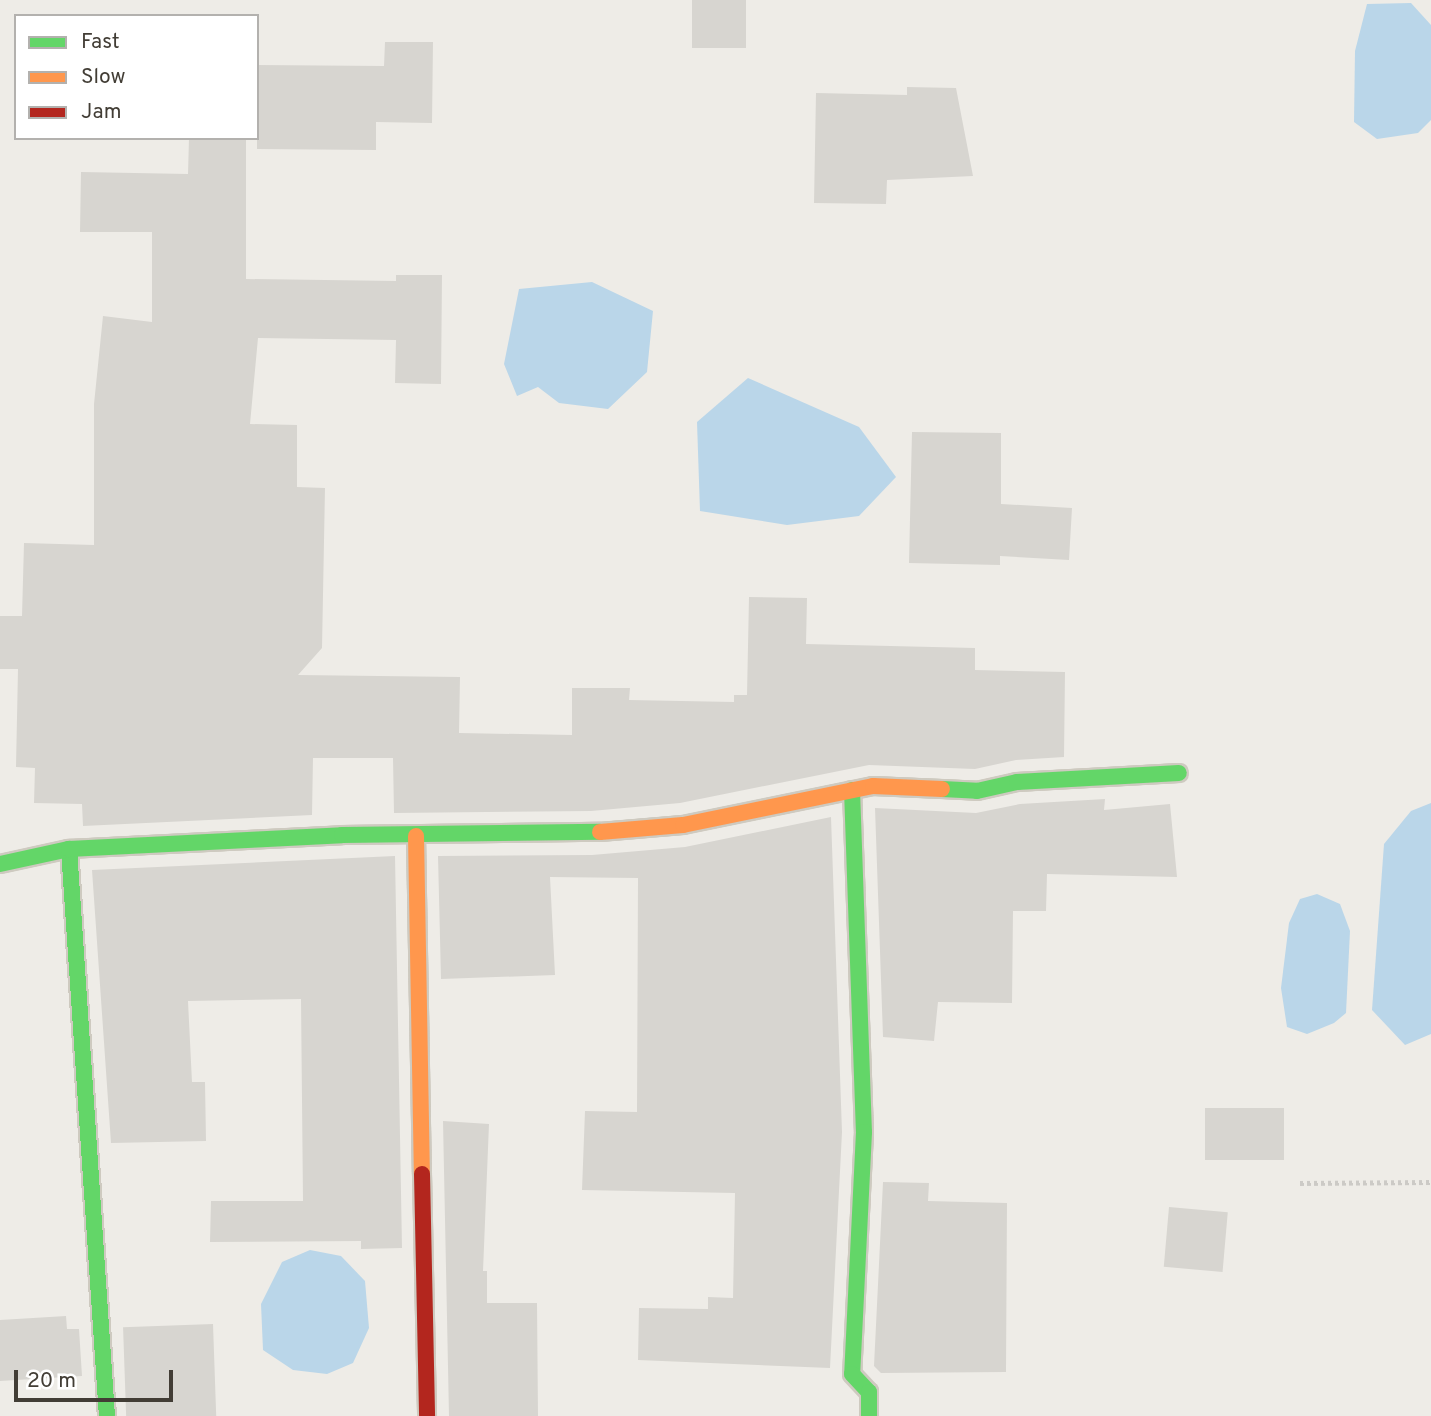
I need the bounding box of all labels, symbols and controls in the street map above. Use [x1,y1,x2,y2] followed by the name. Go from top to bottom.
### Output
[14,14,259,140] legend
[81,29,120,56] text: Fast
[81,64,126,91] text: Slow
[81,99,122,126] text: Jam
[18,1356,177,1400] scale bar
[27,1368,76,1395] text: 20 m

